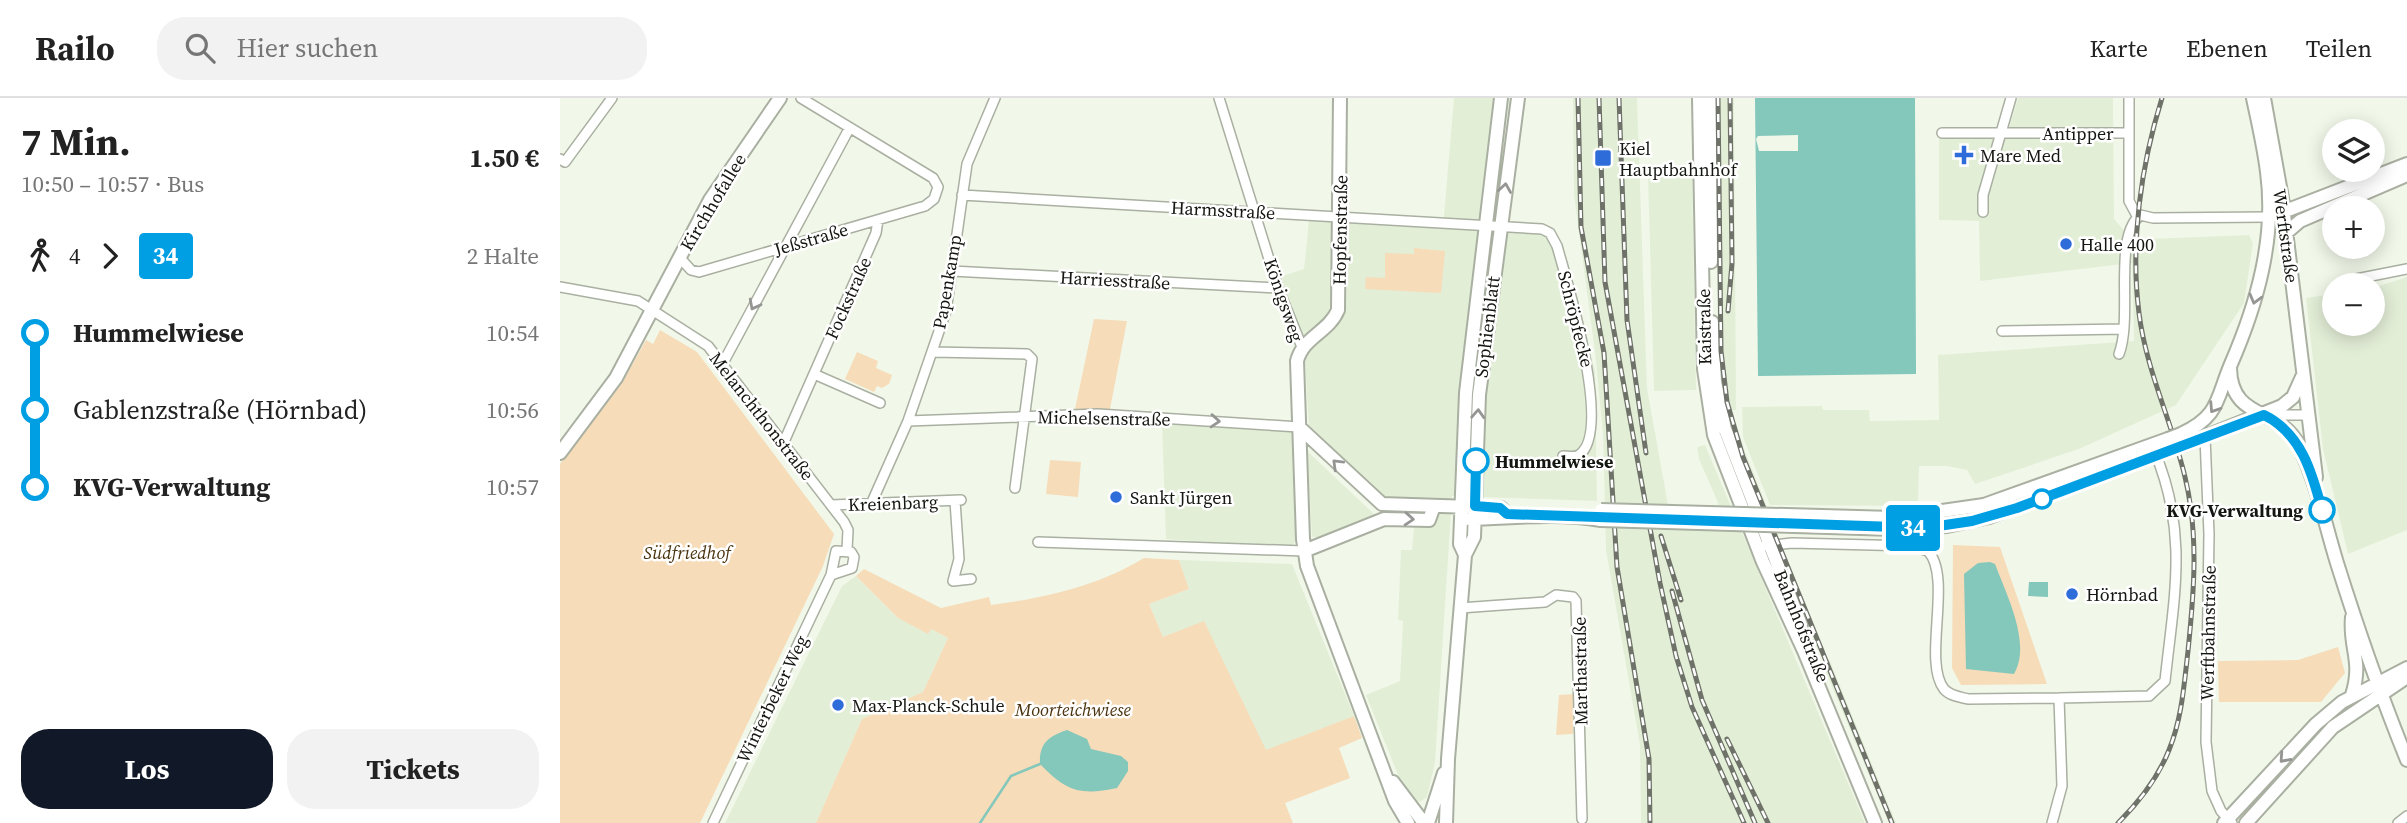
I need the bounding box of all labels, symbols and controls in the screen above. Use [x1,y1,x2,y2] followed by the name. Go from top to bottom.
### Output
[157,17,647,80] search box
[35,26,115,71] text: Railo
[181,29,219,67] icon: search
[237,30,378,66] text: Hier suchen
[2089,32,2148,65] text: Karte
[2186,32,2268,65] text: Ebenen
[2306,32,2372,65] text: Teilen
[21,116,131,168] text: 7 Min.
[2322,119,2385,336] map controls
[2322,119,2385,182] button: layers
[2042,121,2114,146] street label: Antipper
[1619,136,1738,182] place label: Kiel Hauptbahnhof
[469,140,539,176] text: 1.50 €
[1980,143,2061,168] place label: Mare Med
[1954,145,1974,165] marker: Mare Med
[1593,148,1613,168] marker: Kiel Hauptbahnhof
[674,149,752,255] street label: Kirchhofallee
[21,168,204,200] text: 10:50 – 10:57 · Bus
[1327,175,1353,285] street label: Hopfenstraße
[1498,182,1513,194] one-way arrow
[2267,187,2305,285] street label: Werftstraße
[1170,195,1276,225] street label: Harmsstraße
[2322,196,2385,259] button: +
[770,216,851,262] street label: Jeßstraße
[2080,232,2154,257] place label: Halle 400
[926,233,968,331] street label: Papenkamp
[2058,236,2074,252] marker: Halle 400
[21,237,59,275] icon: walk
[91,237,129,275] icon: forward
[153,239,179,272] text: 34
[69,240,81,272] text: 4
[467,240,539,272] text: 2 Halte
[819,253,877,343] street label: Fockstraße
[1258,255,1310,345] street label: Königsweg
[1059,265,1171,295] street label: Harriesstraße
[1552,268,1600,370] street label: Schröpfecke
[2322,273,2385,336] button: −
[1468,275,1506,379] street label: Sophienblatt
[1691,289,1717,365] street label: Kaistraße
[2249,293,2264,305] one-way arrow
[749,298,762,310] one-way arrow
[73,315,244,351] text: Hummelwiese
[486,317,539,349] text: 10:54
[704,346,820,486] street label: Melanchthonstraße
[73,392,367,428] text: Gablenzstraße (Hörnbad)
[486,394,539,426] text: 10:56
[2209,400,2222,413] one-way arrow
[1037,404,1171,432] street label: Michelsenstraße
[1470,408,1485,419] one-way arrow
[1210,413,1221,428] one-way arrow
[1463,448,1489,474] marker: Hummelwiese
[1495,449,1613,474] place label: Hummelwiese
[1332,459,1345,472] one-way arrow
[73,469,270,505] text: KVG-Verwaltung
[486,471,539,503] text: 10:57
[1130,485,1233,510] place label: Sankt Jürgen
[847,489,939,517] street label: Kreienbarg
[1108,489,1124,505] marker: Sankt Jürgen
[2032,489,2052,509] unlabelled marker
[2309,497,2335,523] marker: KVG-Verwaltung
[2166,498,2303,523] place label: KVG-Verwaltung
[1882,505,1944,551] line badge: 34
[1404,511,1415,526] one-way arrow
[1900,511,1926,544] text: 34
[644,540,734,565] park label: Südfriedhof
[2194,565,2222,701] street label: Werftbahnstraße
[1768,566,1836,686] street label: Bahnhofstraße
[2086,582,2158,607] place label: Hörnbad
[2064,586,2080,602] marker: Hörnbad
[1567,616,1593,726] street label: Marthastraße
[730,631,814,767] street label: Winterbeker Weg
[852,693,1005,718] place label: Max-Planck-Schule
[830,697,846,713] marker: Max-Planck-Schule
[1014,697,1132,722] park label: Moorteichwiese
[21,729,273,809] button: Los
[287,729,539,809] button: Tickets
[2280,750,2293,763] one-way arrow

